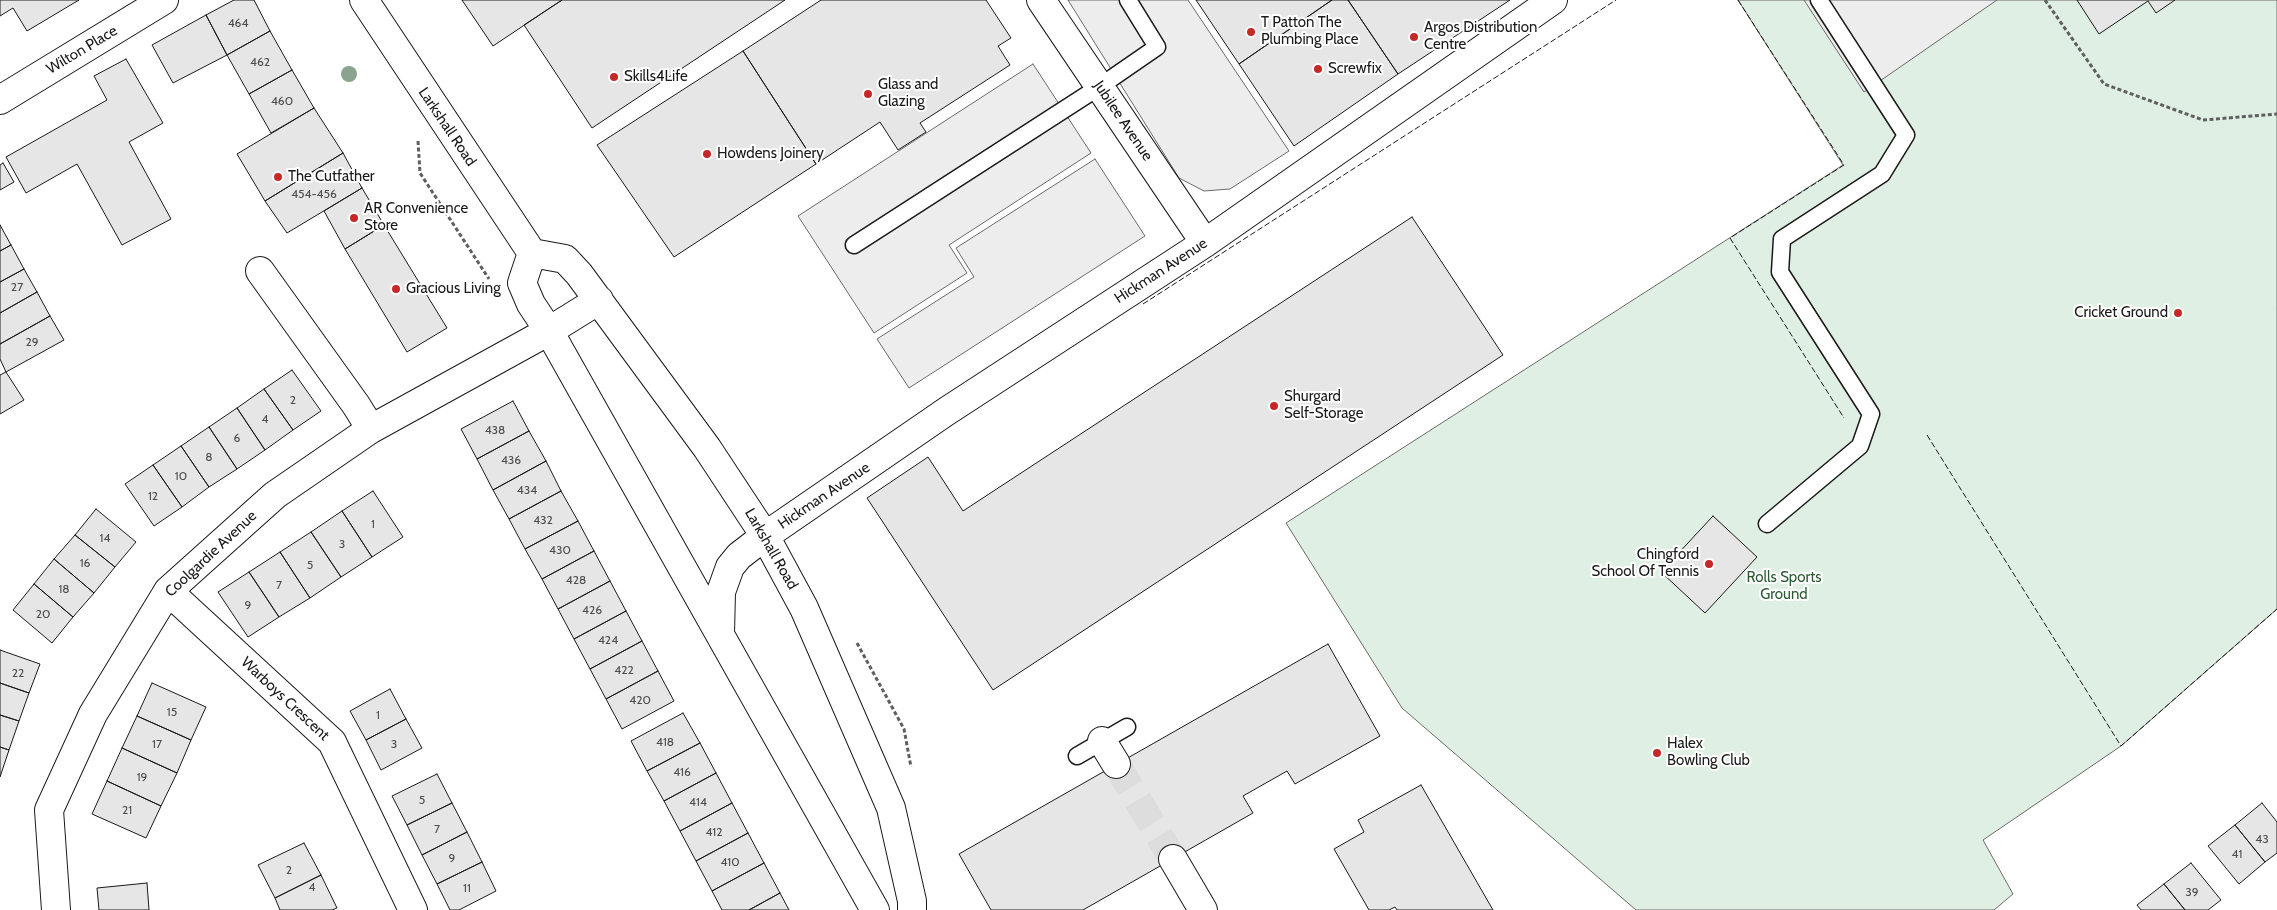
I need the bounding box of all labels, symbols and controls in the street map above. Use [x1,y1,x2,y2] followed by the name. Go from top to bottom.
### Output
[1261,14,1358,49] place label: T Patton The Plumbing Place
[228,16,248,30] house number: 464
[1424,19,1537,54] place label: Argos Distribution Centre
[43,22,121,78] street label: Wilton Place
[1245,26,1257,38] marker: T Patton The Plumbing Place
[1408,31,1420,43] marker: Argos Distribution Centre
[250,55,270,69] house number: 462
[1328,60,1382,78] place label: Screwfix
[1312,63,1324,75] marker: Screwfix
[624,68,688,86] place label: Skills4Life
[608,71,620,83] marker: Skills4Life
[878,76,938,111] place label: Glass and Glazing
[1090,78,1156,164] street label: Jubilee Avenue
[414,84,480,170] street label: Larkshall Road
[862,88,874,100] marker: Glass and Glazing
[271,94,293,108] house number: 460
[717,145,824,163] place label: Howdens Joinery
[701,148,713,160] marker: Howdens Joinery
[288,168,375,186] place label: The Cutfather
[272,171,284,183] marker: The Cutfather
[291,187,337,201] house number: 454-456
[364,200,468,235] place label: AR Convenience Store
[348,212,360,224] marker: AR Convenience Store
[1111,234,1211,308] street label: Hickman Avenue
[11,280,23,294] house number: 27
[406,280,501,298] place label: Gracious Living
[390,283,402,295] marker: Gracious Living
[2074,304,2168,322] place label: Cricket Ground
[2172,307,2184,319] marker: Cricket Ground
[25,335,39,349] house number: 29
[1284,388,1364,423] place label: Shurgard Self-Storage
[290,393,296,407] house number: 2
[1268,400,1280,412] marker: Shurgard Self-Storage
[262,412,268,426] house number: 4
[485,423,505,437] house number: 438
[234,431,240,445] house number: 6
[205,450,213,464] house number: 8
[501,453,521,467] house number: 436
[775,459,873,533] street label: Hickman Avenue
[175,469,187,483] house number: 10
[517,483,537,497] house number: 434
[148,489,158,503] house number: 12
[741,505,801,593] street label: Larkshall Road
[162,507,260,601] street label: Coolgardie Avenue
[533,513,553,527] house number: 432
[371,517,375,531] house number: 1
[100,531,110,545] house number: 14
[339,537,345,551] house number: 3
[549,543,571,557] house number: 430
[1591,546,1699,581] place label: Chingford School Of Tennis
[80,556,90,570] house number: 16
[307,558,313,572] house number: 5
[1703,558,1715,570] marker: Chingford School Of Tennis
[1747,569,1821,604] park label: Rolls Sports Ground
[566,573,586,587] house number: 428
[276,578,282,592] house number: 7
[58,582,70,596] house number: 18
[245,598,251,612] house number: 9
[582,603,602,617] house number: 426
[36,607,50,621] house number: 20
[598,633,618,647] house number: 424
[237,653,333,745] street label: Warboys Crescent
[614,663,634,677] house number: 422
[12,666,24,680] house number: 22
[629,693,651,707] house number: 420
[167,705,177,719] house number: 15
[376,708,380,722] house number: 1
[656,735,674,749] house number: 418
[1667,735,1750,770] place label: Halex Bowling Club
[152,737,162,751] house number: 17
[391,737,397,751] house number: 3
[1651,747,1663,759] marker: Halex Bowling Club
[673,765,691,779] house number: 416
[137,770,147,784] house number: 19
[419,793,425,807] house number: 5
[689,795,707,809] house number: 414
[122,803,132,817] house number: 21
[434,822,440,836] house number: 7
[705,825,723,839] house number: 412
[2255,832,2269,846] house number: 43
[2232,847,2242,861] house number: 41
[449,851,455,865] house number: 9
[720,855,740,869] house number: 410
[286,863,292,877] house number: 2
[309,880,315,894] house number: 4
[463,881,471,895] house number: 11
[2185,885,2199,899] house number: 39

